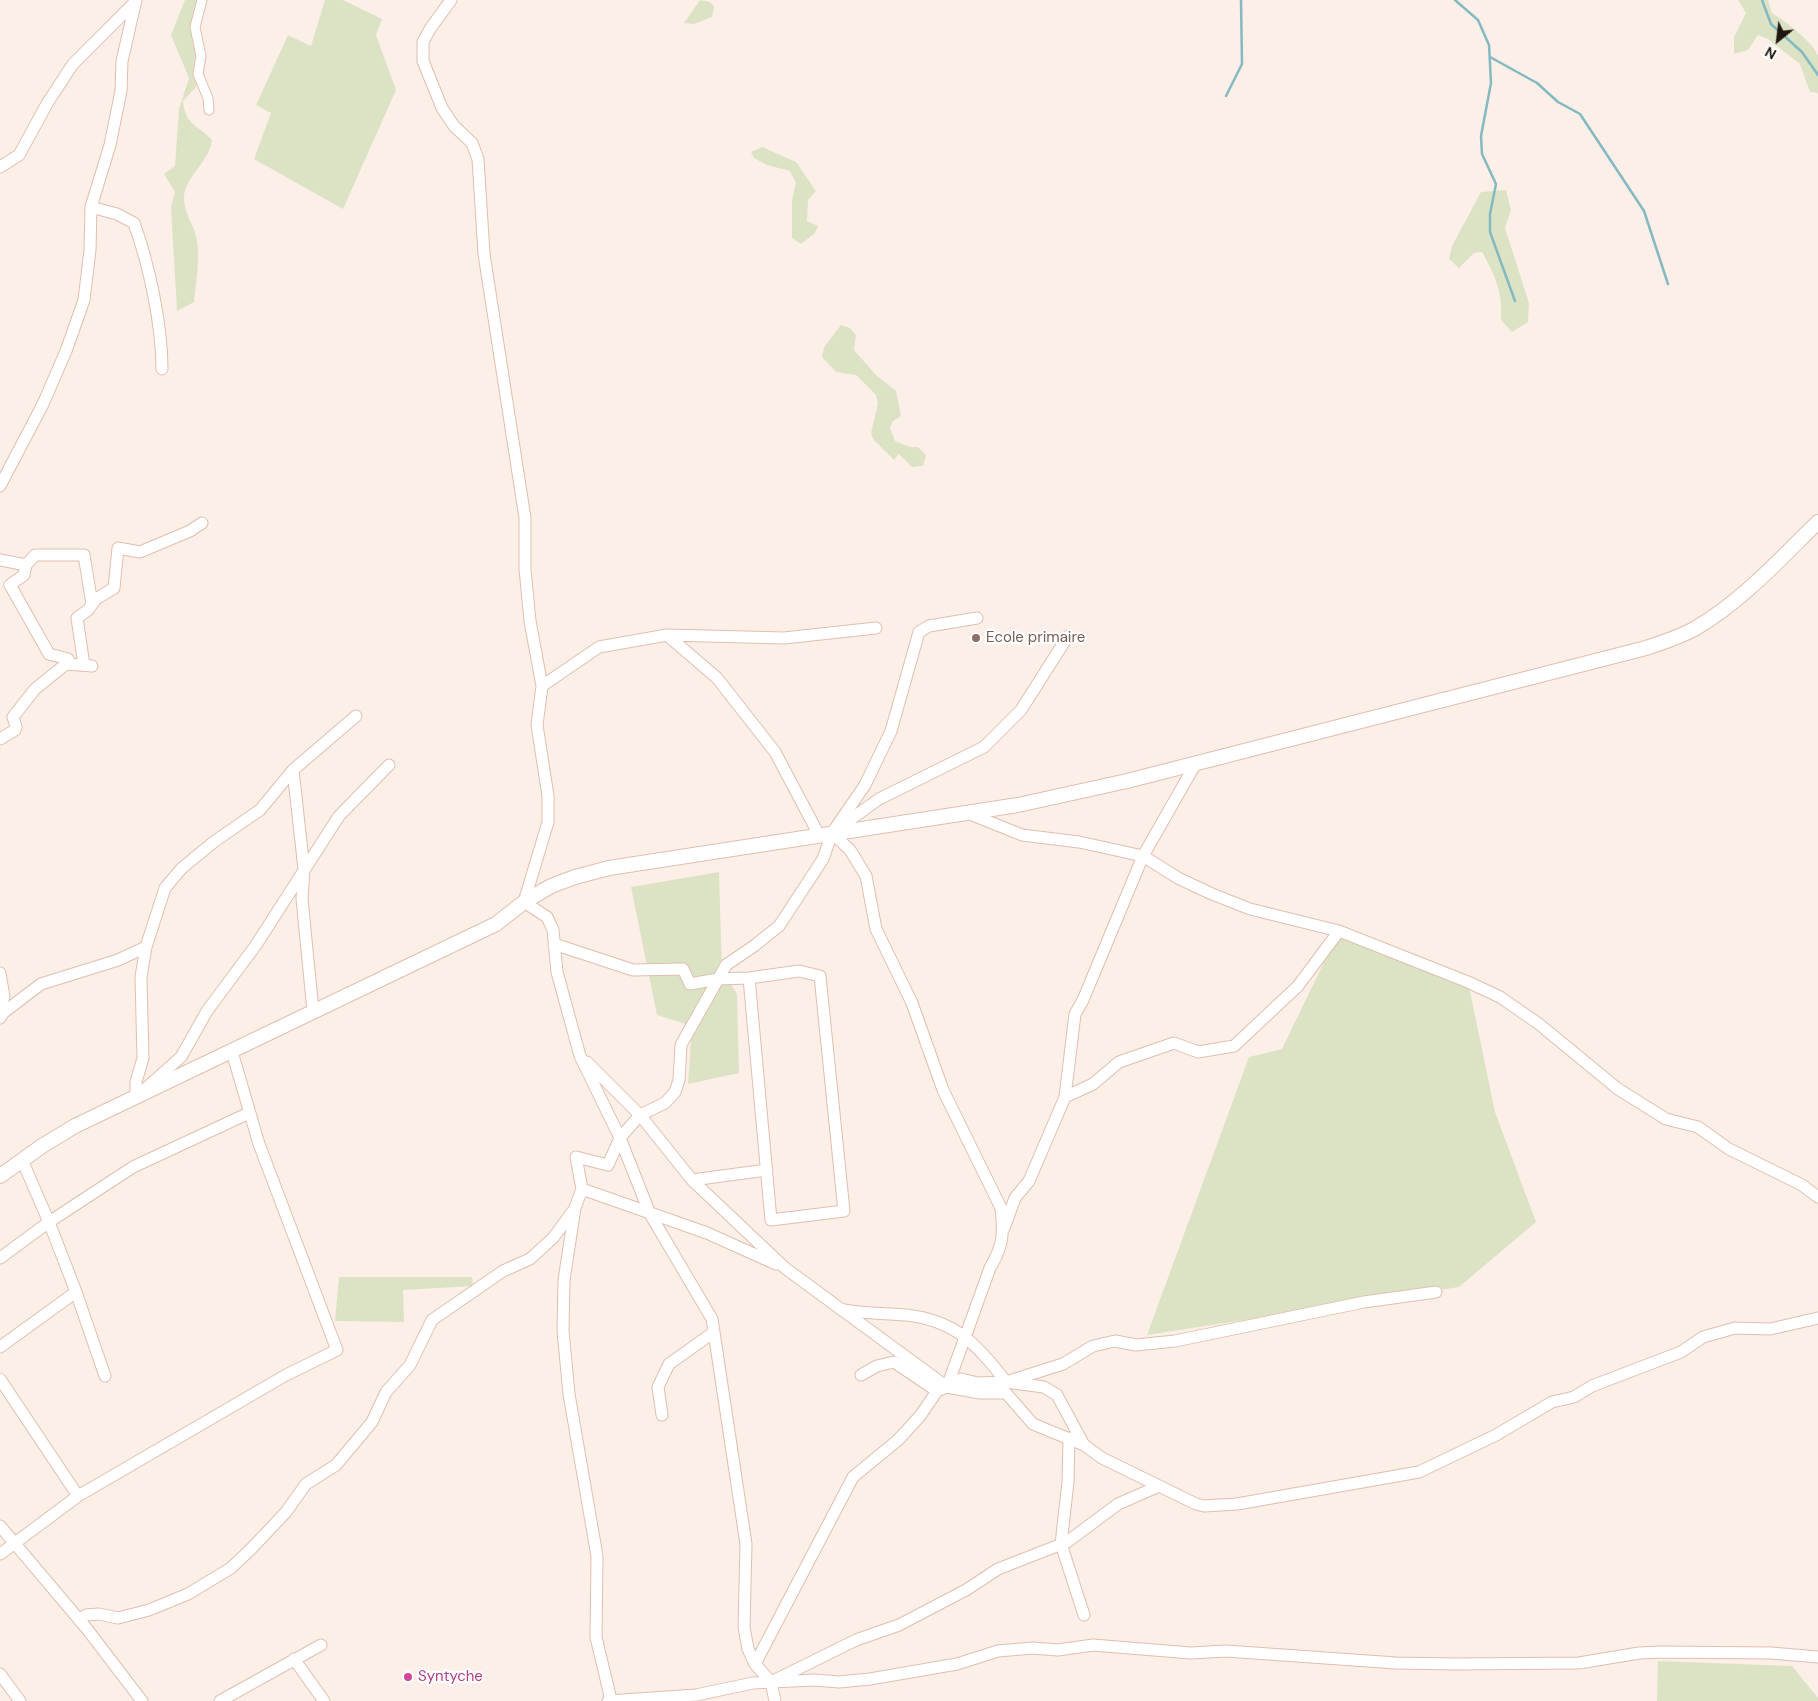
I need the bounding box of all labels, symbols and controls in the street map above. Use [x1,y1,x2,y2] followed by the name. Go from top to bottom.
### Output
[1753,15,1803,65] north arrow
[1762,43,1780,63] text: N
[986,629,1085,647] place label: Ecole primaire
[970,632,982,644] marker: Ecole primaire
[418,1668,483,1686] place label: Syntyche
[402,1671,414,1683] marker: Syntyche

